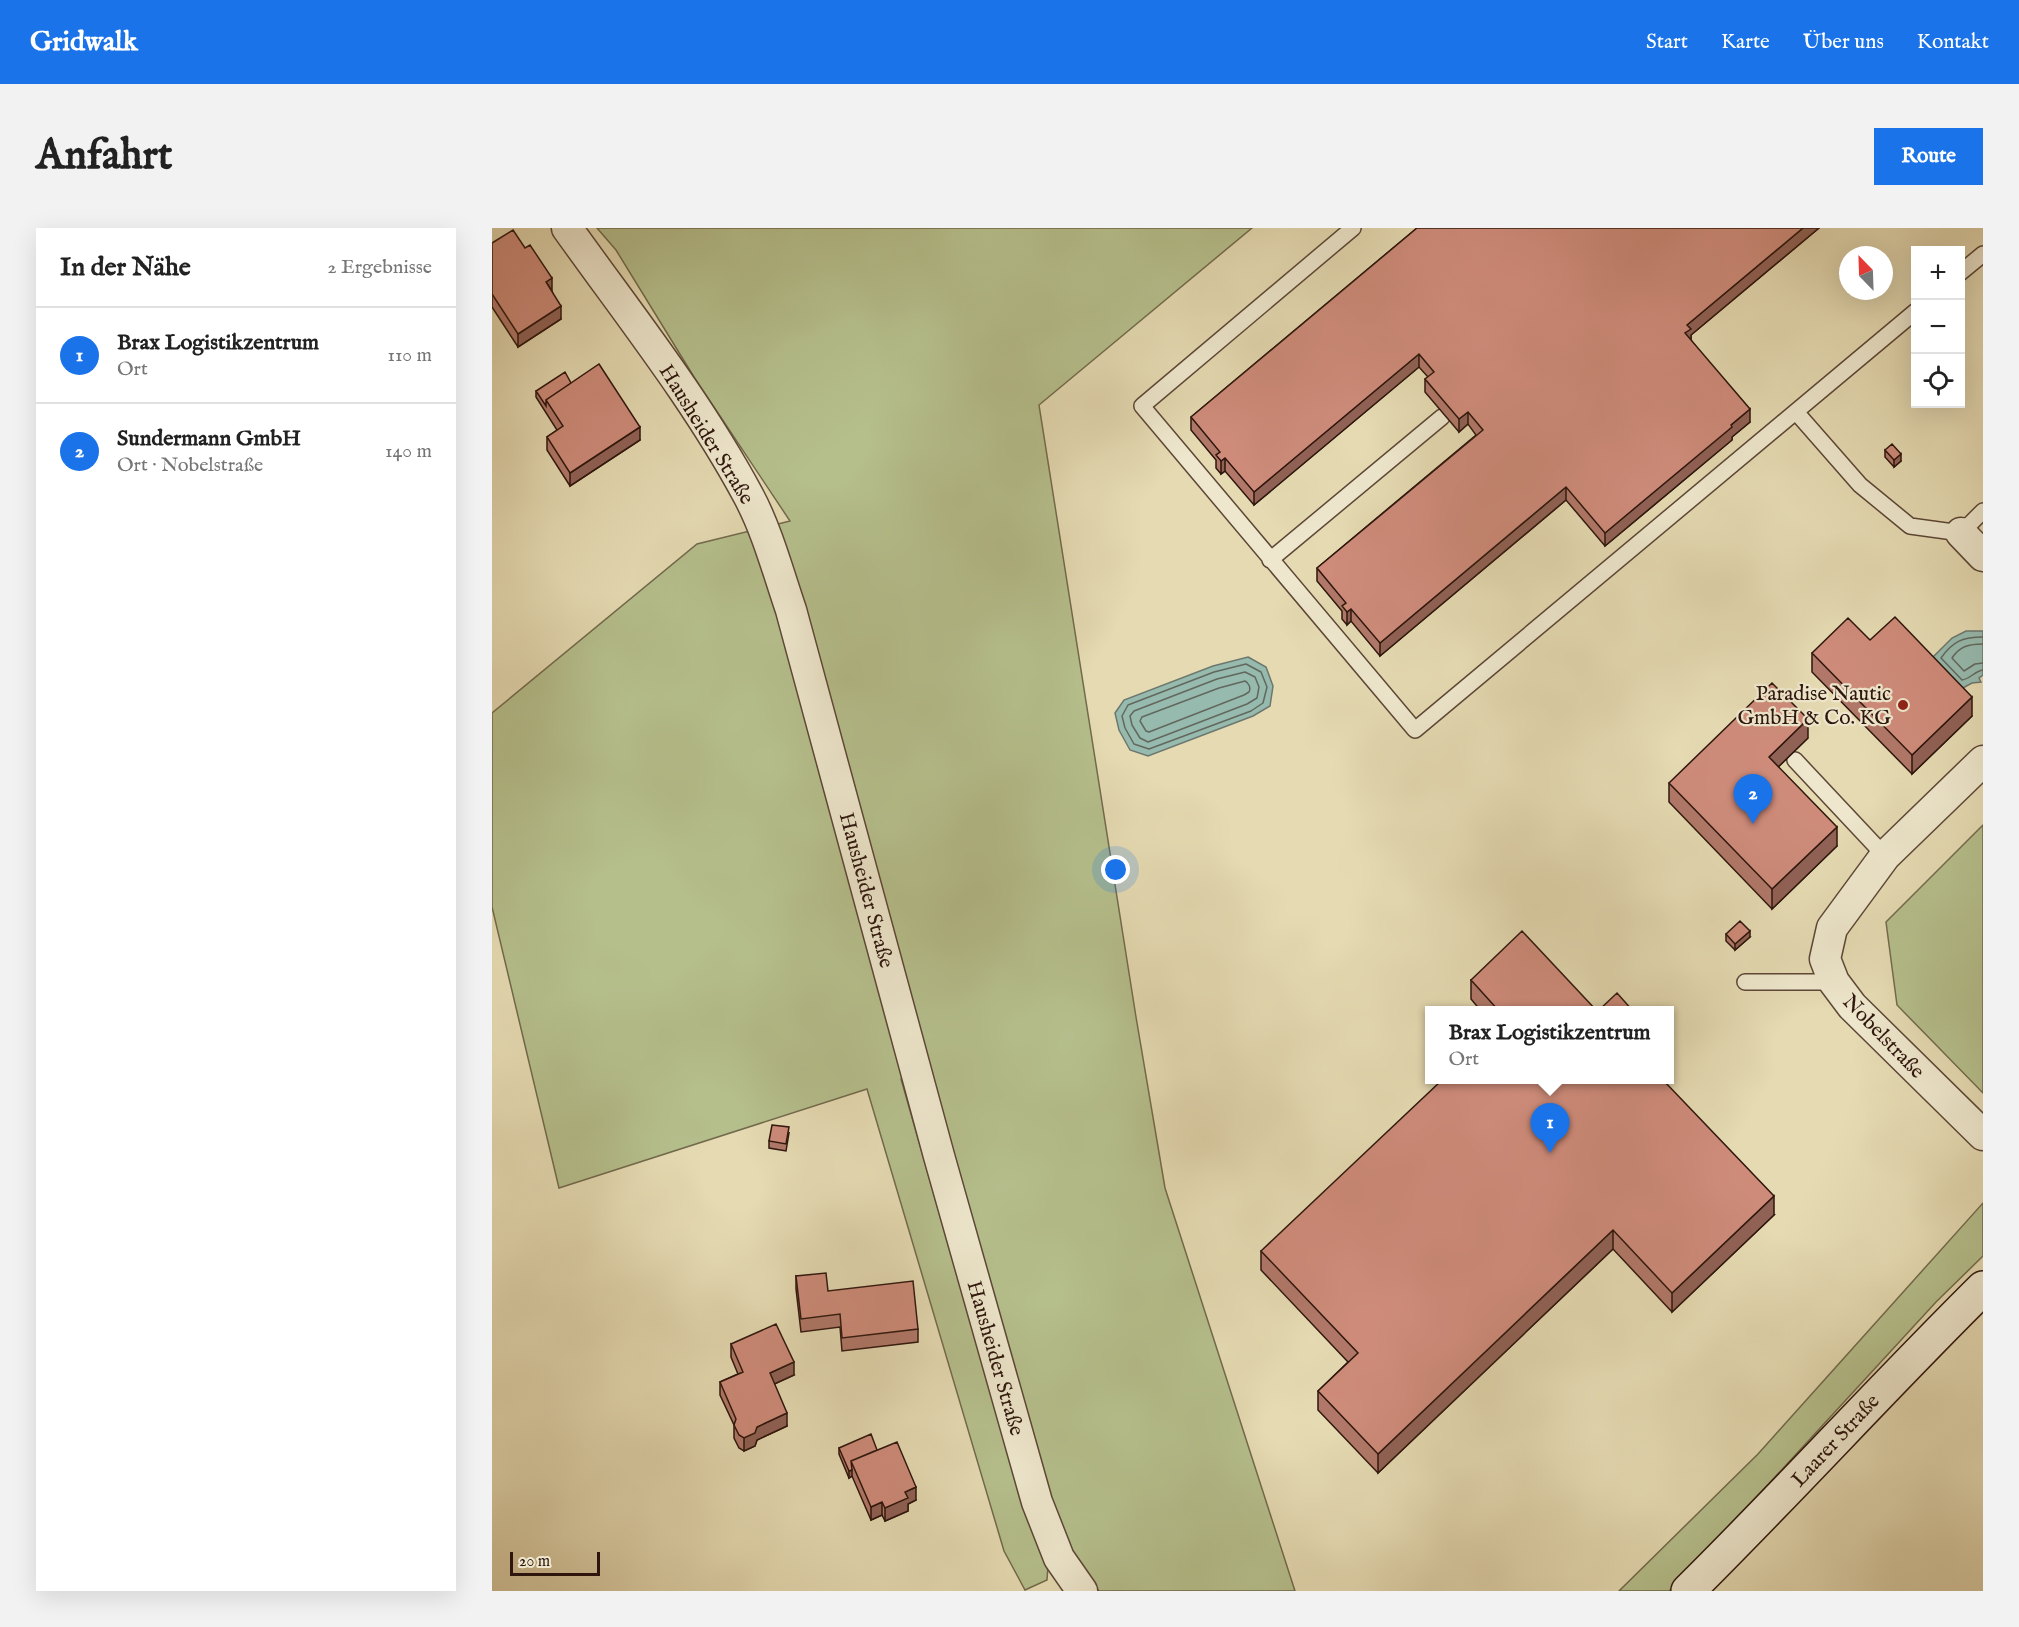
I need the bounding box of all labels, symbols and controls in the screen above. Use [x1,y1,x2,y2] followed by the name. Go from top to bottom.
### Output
[30,25,138,60] text: Gridwalk
[1646,29,1688,56] text: Start
[1721,29,1770,56] text: Karte
[1803,29,1884,56] text: Über uns
[1917,29,1989,56] text: Kontakt
[1874,128,1983,185] button: Route
[36,130,172,183] text: Anfahrt
[1839,246,1893,300] north arrow
[1911,246,1965,408] map controls
[1911,246,1965,300] button: +
[60,251,191,284] text: In der Nähe
[327,255,432,280] text: 2 Ergebnisse
[1911,300,1965,354] button: −
[117,329,319,357] text: Brax Logistikzentrum
[76,343,83,368] text: 1
[388,343,432,368] text: 110 m
[1911,354,1965,408] button: locate
[117,357,148,382] text: Ort
[652,360,760,510] street label: Hausheider Straße
[117,425,301,453] text: Sundermann GmbH
[75,439,84,464] text: 2
[385,439,432,464] text: 140 m
[117,453,263,478] text: Ort · Nobelstraße
[1737,681,1891,732] place label: Paradise Nautic GmbH & Co. KG
[1896,698,1910,712] marker: Paradise Nautic GmbH & Co. KG
[1734,774,1772,824] pin: 2
[832,810,899,972] street label: Hausheider Straße
[1101,855,1130,884] your location
[1836,989,1930,1085] street label: Nobelstraße
[1425,1006,1674,1084] popup
[1448,1019,1651,1047] text: Brax Logistikzentrum
[1448,1047,1479,1072] text: Ort
[1530,1104,1570,1153] pin: 1
[960,1278,1030,1439] street label: Hausheider Straße
[1786,1388,1886,1493] street label: Laarer Straße
[510,1549,600,1576] scale bar
[519,1552,550,1572] text: 20 m

